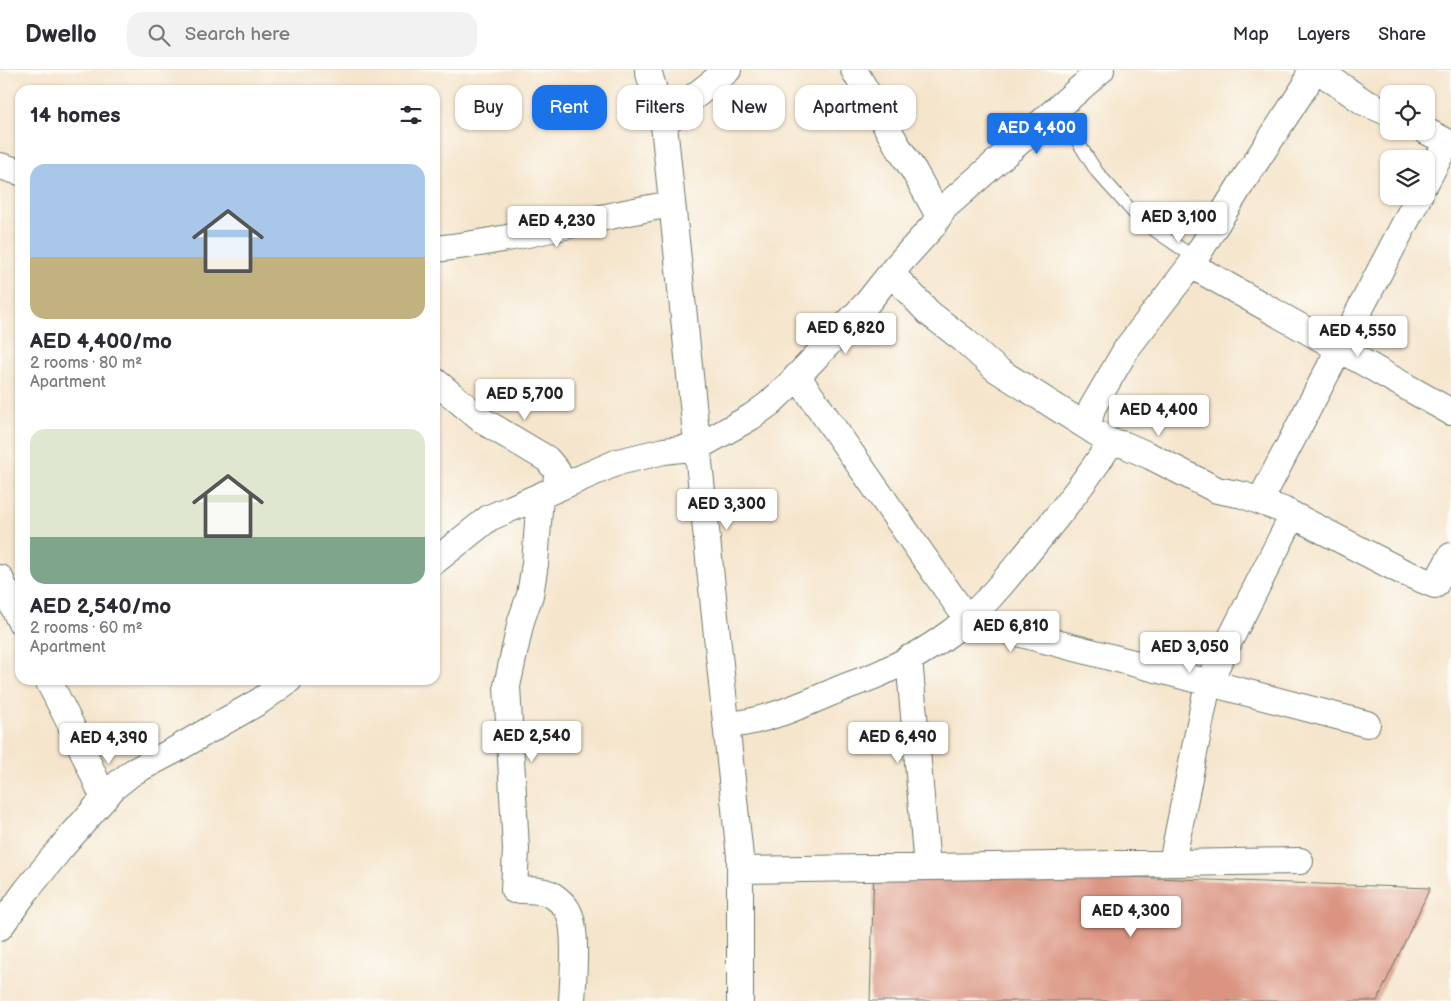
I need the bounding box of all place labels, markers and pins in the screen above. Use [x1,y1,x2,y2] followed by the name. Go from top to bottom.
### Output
[980,112,1094,155] pin: AED 4,400
[1122,202,1236,244] pin: AED 3,100
[500,206,614,248] pin: AED 4,230
[789,312,903,355] pin: AED 6,820
[1301,316,1415,358] pin: AED 4,550
[468,378,582,421] pin: AED 5,700
[1102,394,1216,437] pin: AED 4,400
[670,488,784,531] pin: AED 3,300
[954,610,1068,653] pin: AED 6,810
[1133,632,1247,674] pin: AED 3,050
[475,720,589,763] pin: AED 2,540
[52,722,166,765] pin: AED 4,390
[841,722,955,764] pin: AED 6,490
[1074,896,1188,938] pin: AED 4,300

